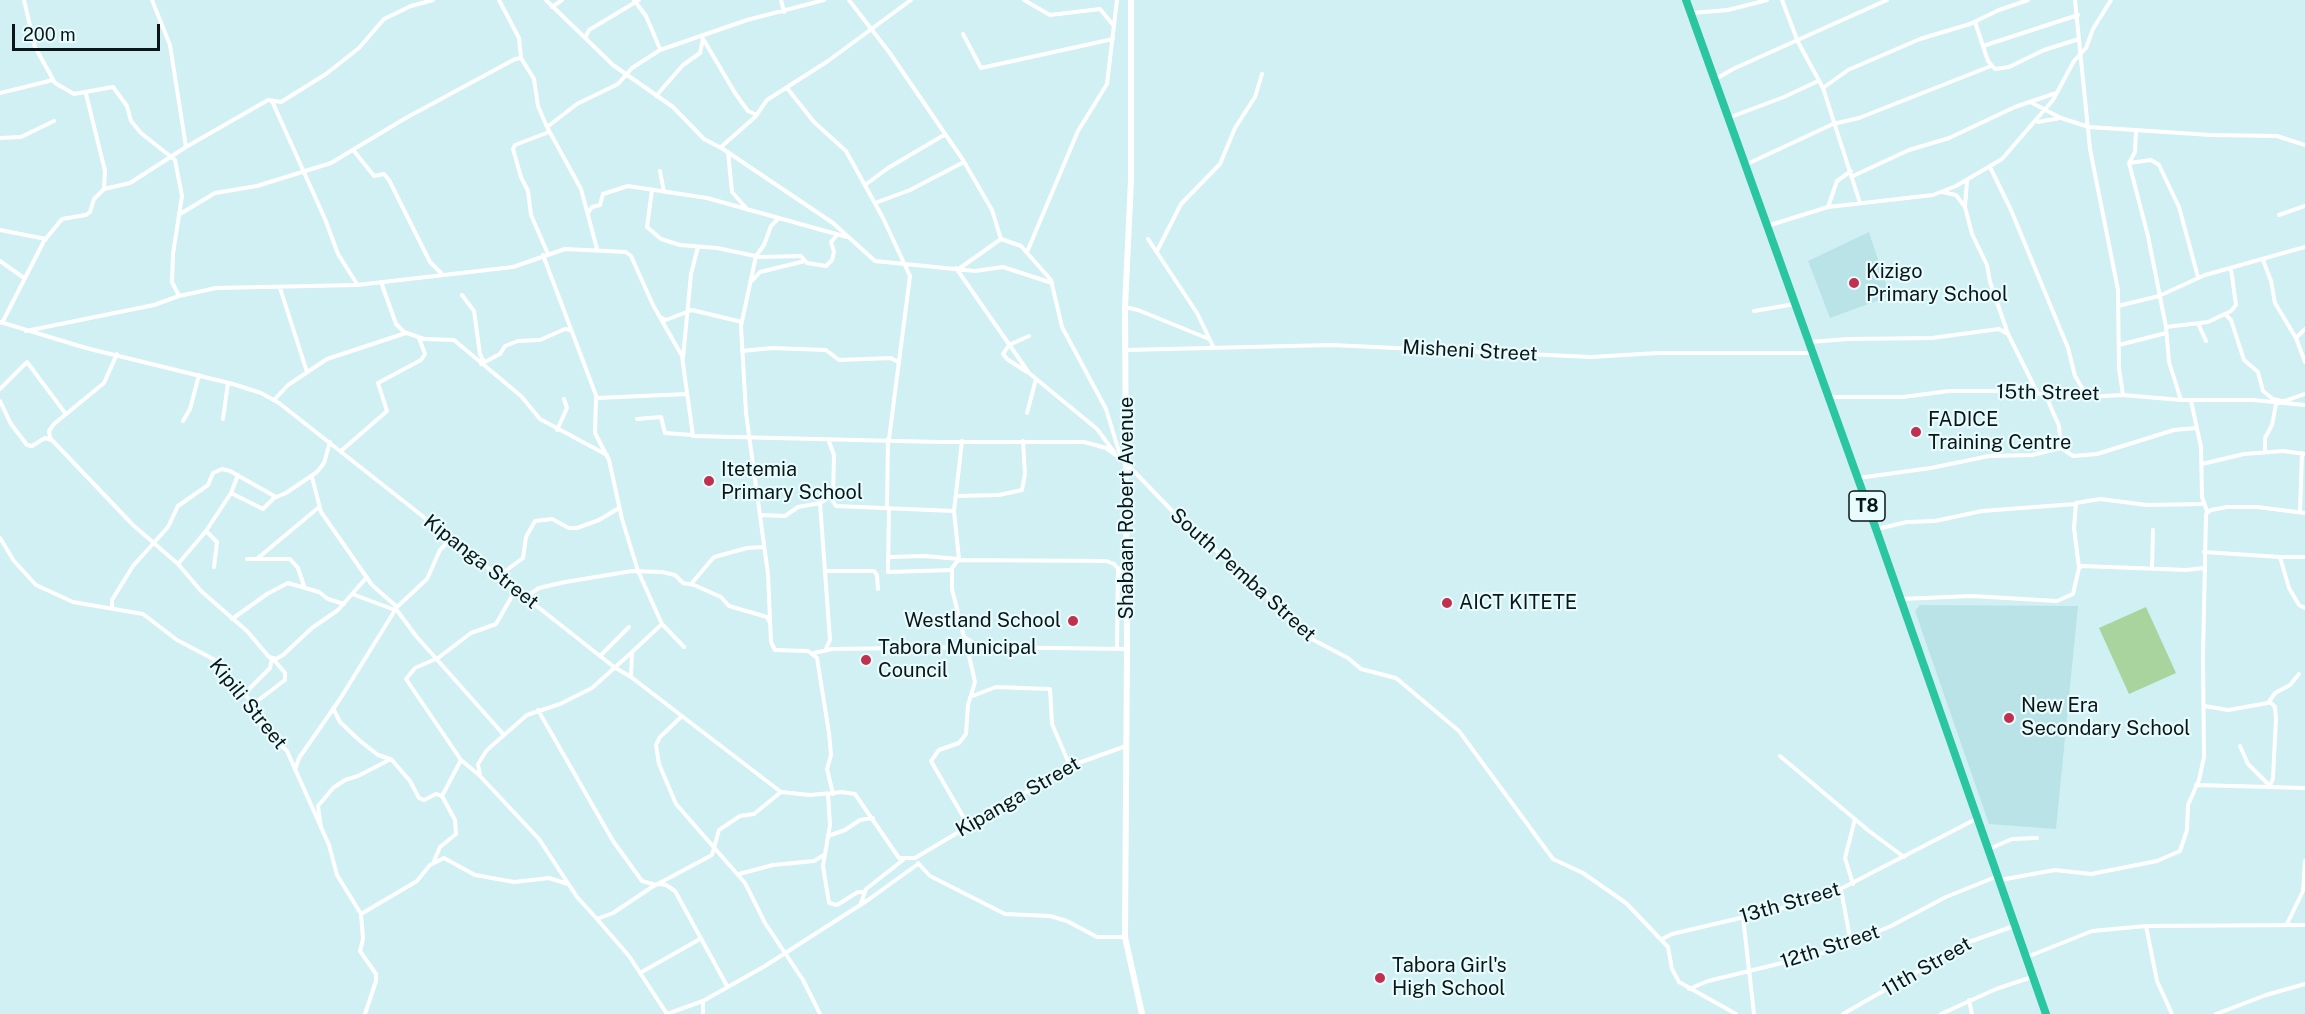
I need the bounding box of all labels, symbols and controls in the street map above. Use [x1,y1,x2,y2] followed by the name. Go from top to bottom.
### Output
[15,12,164,50] scale bar
[23,24,76,45] text: 200 m
[1866,260,2008,307] place label: Kizigo Primary School
[1847,276,1861,290] marker: Kizigo Primary School
[1402,335,1538,367] street label: Misheni Street
[1996,380,2100,406] street label: 15th Street
[1115,397,1139,619] street label: Shabaan Robert Avenue
[1928,408,2071,455] place label: FADICE Training Centre
[1909,425,1923,439] marker: FADICE Training Centre
[721,458,863,505] place label: Itetemia Primary School
[702,474,716,488] marker: Itetemia Primary School
[1849,491,1885,521] road number: T8
[1165,503,1321,647] street label: South Pemba Street
[419,510,543,614] street label: Kipanga Street
[1459,591,1577,615] place label: AICT KITETE
[1440,596,1454,610] marker: AICT KITETE
[904,609,1061,633] place label: Westland School
[1066,614,1080,628] marker: Westland School
[878,636,1037,683] place label: Tabora Municipal Council
[859,653,873,667] marker: Tabora Municipal Council
[204,654,292,754] street label: Kipili Street
[2021,694,2190,741] place label: New Era Secondary School
[2002,711,2016,725] marker: New Era Secondary School
[952,752,1084,842] street label: Kipanga Street
[1737,877,1843,929] street label: 13th Street
[1777,920,1883,974] street label: 12th Street
[1878,932,1976,1002] street label: 11th Street
[1392,954,1507,1001] place label: Tabora Girl's High School
[1373,971,1387,985] marker: Tabora Girl's High School

